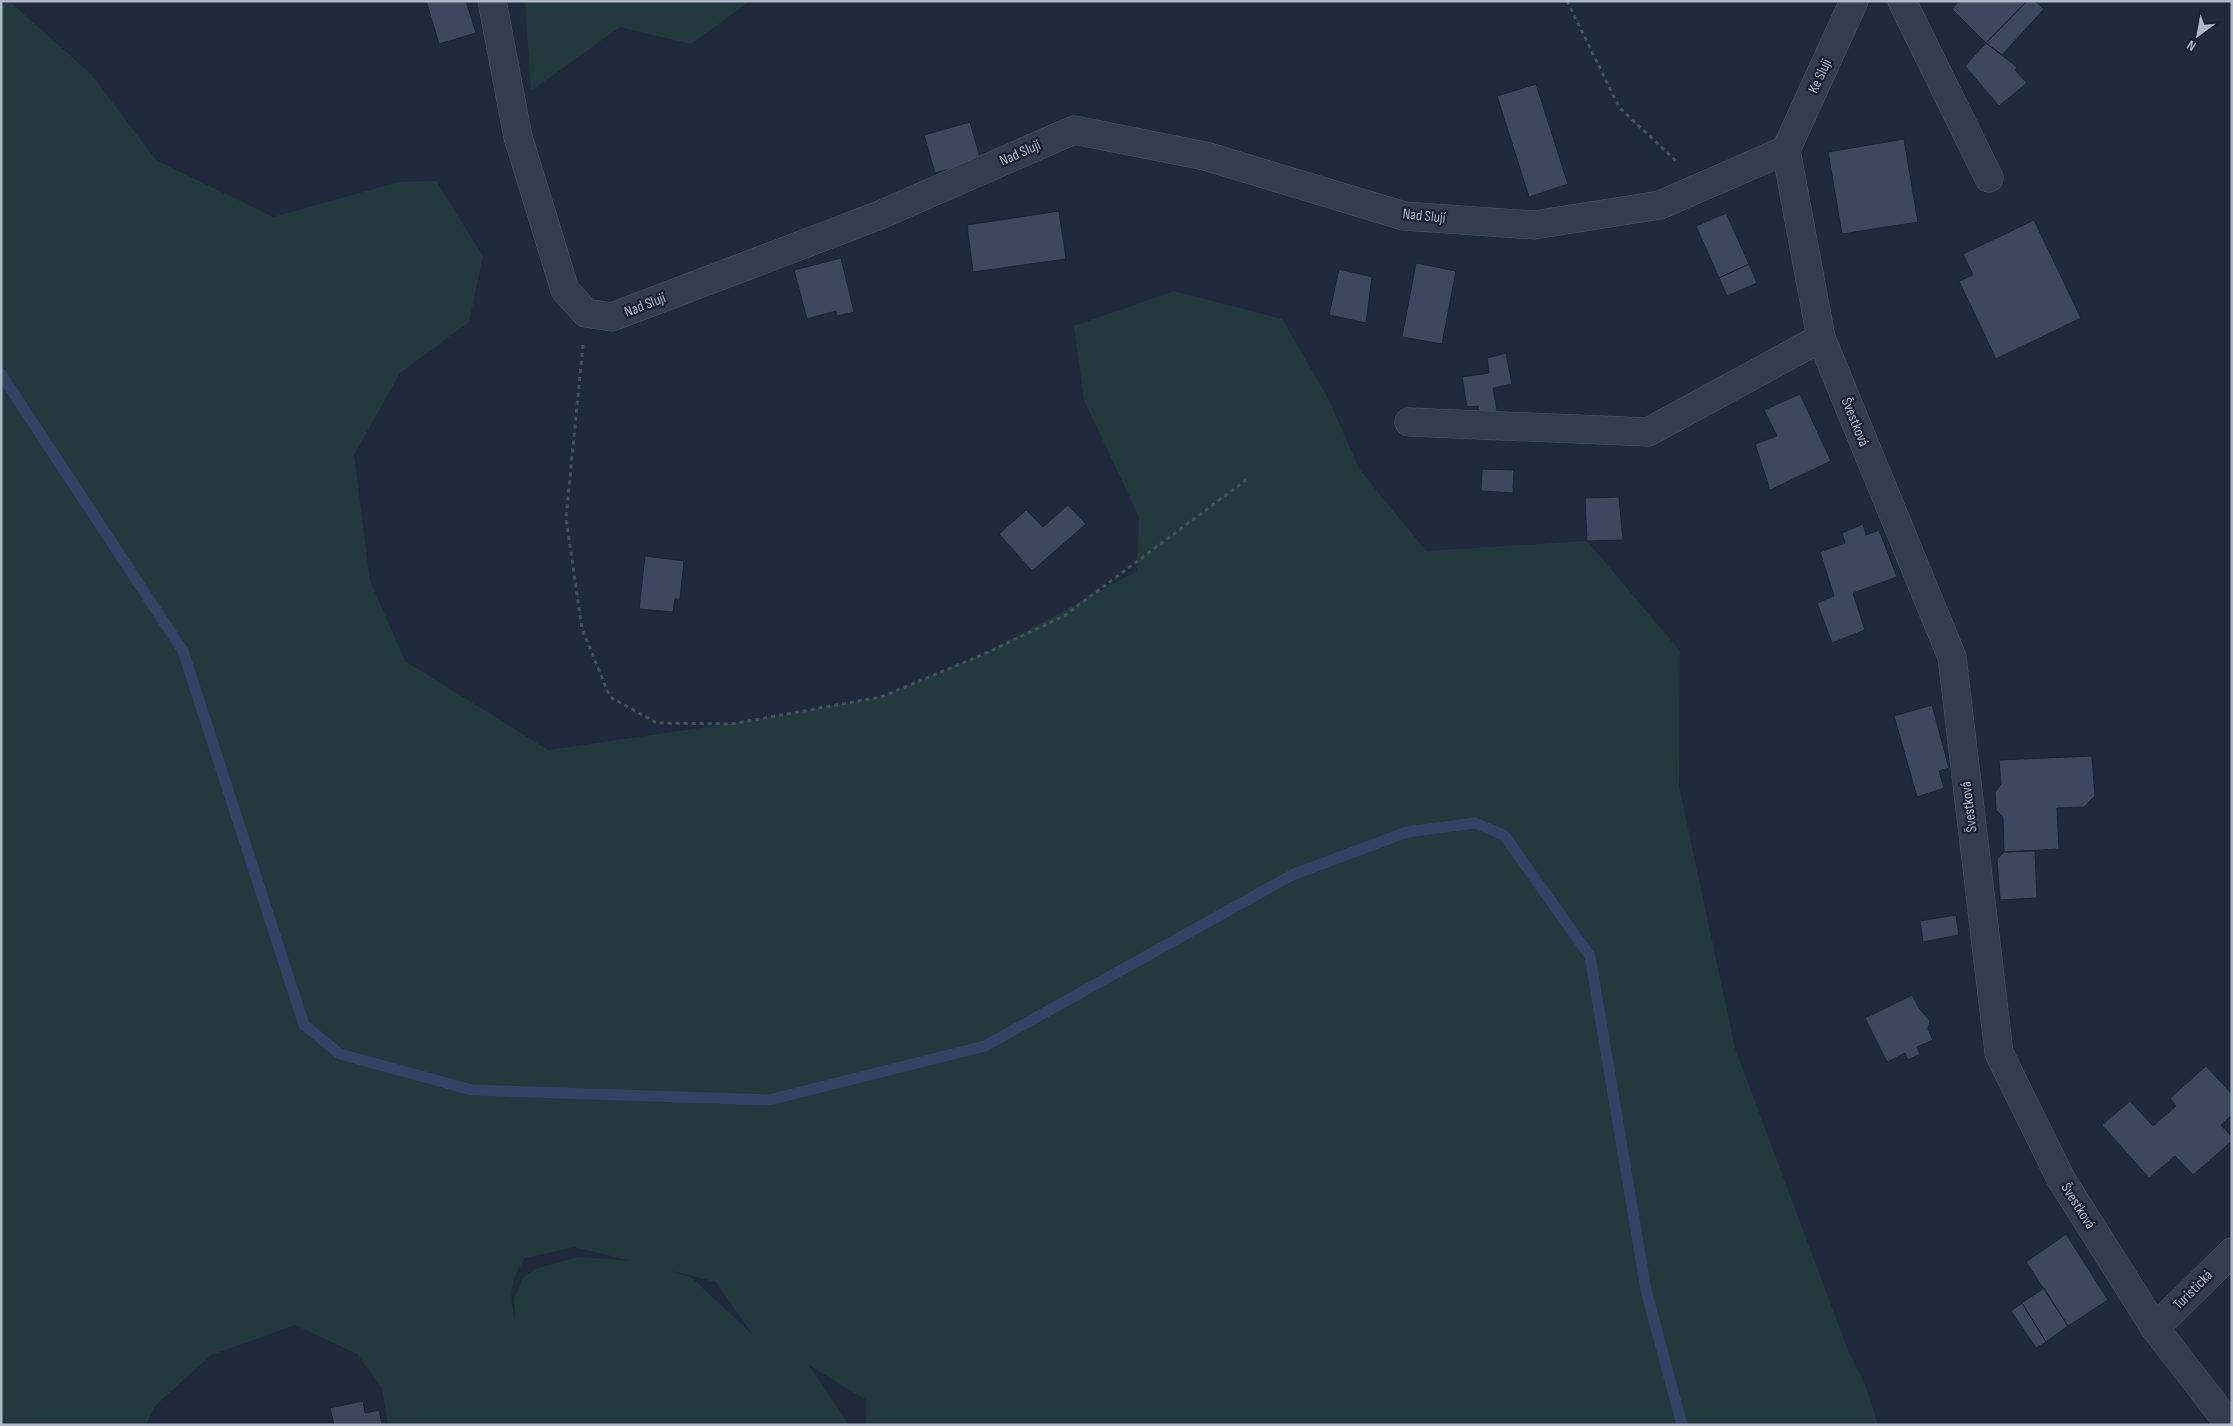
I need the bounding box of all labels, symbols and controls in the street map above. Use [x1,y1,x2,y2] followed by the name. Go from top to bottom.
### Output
[2173,10,2223,60] north arrow
[2184,36,2199,55] text: N
[1804,56,1836,96] street label: Ke Sluji
[996,135,1044,170] street label: Nad Slují
[1402,204,1447,228] street label: Nad Slují
[622,288,669,322] street label: Nad Slují
[1837,395,1873,449] street label: Švestková
[1956,780,1982,833] street label: Švestková
[2056,1179,2100,1233] street label: Švestková
[2169,1266,2217,1314] street label: Turistická

